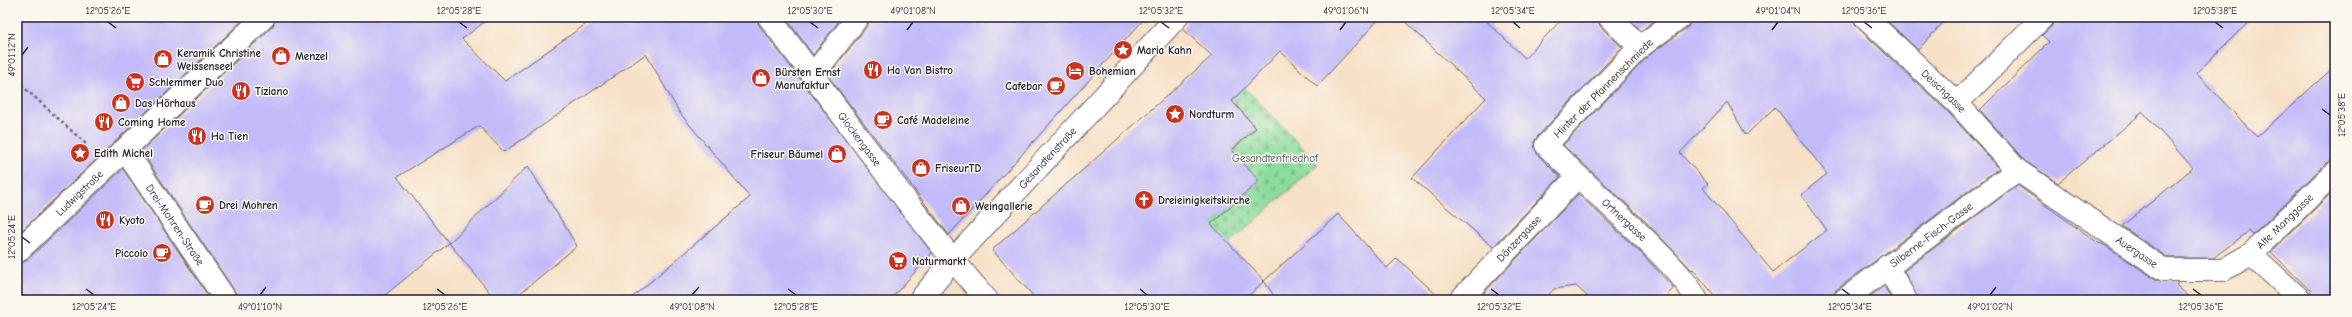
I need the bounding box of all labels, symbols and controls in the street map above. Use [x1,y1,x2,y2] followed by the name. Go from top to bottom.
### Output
[86,5,130,17] text: 12°05'26"E
[437,5,481,17] text: 12°05'28"E
[787,5,833,17] text: 12°05'30"E
[890,5,936,17] text: 49°01'08"N
[1139,5,1183,17] text: 12°05'32"E
[1323,5,1369,17] text: 49°01'06"N
[1491,5,1535,17] text: 12°05'34"E
[1756,5,1800,17] text: 49°01'04"N
[1842,5,1886,17] text: 12°05'36"E
[2193,5,2237,17] text: 12°05'38"E
[6,33,18,77] text: 49°01'12"N
[1551,36,1656,141] street label: Hinter der Pfannenschmiede
[1112,39,1134,61] place icon: Maria Kahn
[1137,44,1192,57] place label: Maria Kahn
[270,45,292,67] shop icon: Menzel
[177,47,261,73] place label: Keramik Christine Weissenseel
[152,48,174,70] shop icon: Keramik Christine Weissenseel
[295,50,328,63] place label: Menzel
[862,59,884,81] restaurant icon: Ha Van Bistro
[1064,60,1086,82] hotel icon: Bohemian
[887,64,953,77] place label: Ha Van Bistro
[1089,65,1136,78] place label: Bohemian
[775,66,841,92] place label: Bürsten Ernst Manufaktur
[750,67,772,89] shop icon: Bürsten Ernst Manufaktur
[1918,67,1969,116] street label: Deischgasse
[124,71,146,93] supermarket icon: Schlemmer Duo
[1045,75,1067,97] cafe icon: Cafebar
[149,76,224,89] place label: Schlemmer Duo
[230,80,252,102] restaurant icon: Tiziano
[1005,80,1043,93] place label: Cafebar
[255,85,288,98] place label: Tiziano
[110,92,132,114] shop icon: Das Hörhaus
[2336,93,2348,137] text: 12°05'38"E
[135,97,196,110] place label: Das Hörhaus
[1164,103,1186,125] place icon: Nordturm
[1189,108,1234,121] place label: Nordturm
[872,109,894,131] cafe icon: Café Madeleine
[835,110,884,169] street label: Glockengasse
[93,111,115,133] restaurant icon: Coming Home
[897,114,970,127] place label: Café Madeleine
[118,116,186,129] place label: Coming Home
[1016,124,1080,191] street label: Gesandtenstraße
[186,125,208,147] restaurant icon: Ha Tien
[211,130,248,143] place label: Ha Tien
[69,142,91,164] place icon: Edith Michel
[826,143,848,165] shop icon: Friseur Bäumel
[94,147,153,160] place label: Edith Michel
[751,148,823,161] place label: Friseur Bäumel
[1232,152,1319,165] park label: Gesandtenfriedhof
[910,157,932,179] shop icon: FriseurTD
[935,162,981,175] place label: FriseurTD
[53,167,106,219] street label: Ludwigstraße
[143,182,207,268] street label: Drei-Mohren-Straße
[1133,189,1155,211] church icon: Dreieinigkeitskirche
[2254,191,2316,252] street label: Alte Manggasse
[194,194,216,216] cafe icon: Drei Mohren
[1158,194,1250,207] place label: Dreieinigkeitskirche
[950,195,972,217] shop icon: Weingallerie
[1599,196,1649,244] street label: Ortnergasse
[219,199,278,212] place label: Drei Mohren
[1888,199,1976,270] street label: Silberne-Fisch-Gasse
[975,200,1033,213] place label: Weingallerie
[94,209,116,231] restaurant icon: Kyoto
[1494,213,1544,265] street label: Dänzergasse
[119,214,145,227] place label: Kyoto
[6,215,18,259] text: 12°05'24"E
[2113,233,2161,271] street label: Auergasse
[151,242,173,264] cafe icon: Piccolo
[115,247,148,260] place label: Piccolo
[887,250,909,272] supermarket icon: Naturmarkt
[912,255,967,268] place label: Naturmarkt
[72,301,116,313] text: 12°05'24"E
[238,301,282,313] text: 49°01'10"N
[423,301,467,313] text: 12°05'26"E
[669,301,715,313] text: 49°01'08"N
[774,301,818,313] text: 12°05'28"E
[1124,301,1170,313] text: 12°05'30"E
[1477,301,1521,313] text: 12°05'32"E
[1828,301,1872,313] text: 12°05'34"E
[1967,301,2013,313] text: 49°01'02"N
[2179,301,2223,313] text: 12°05'36"E

